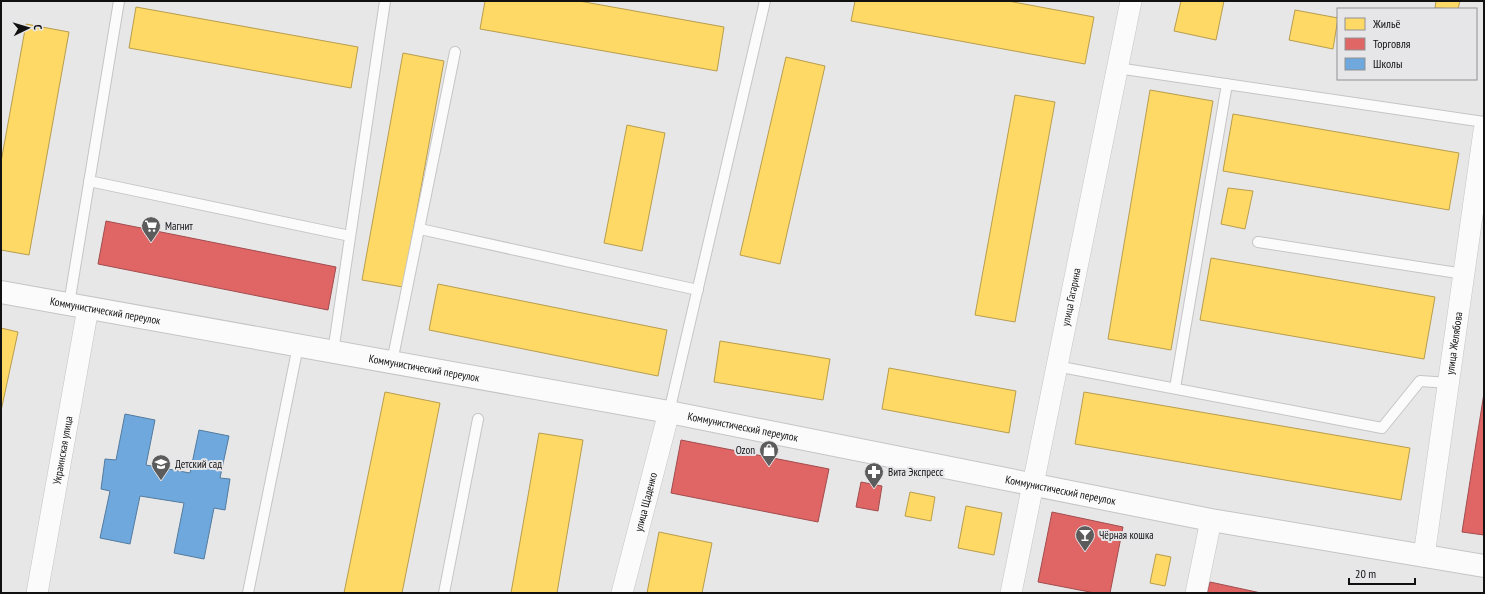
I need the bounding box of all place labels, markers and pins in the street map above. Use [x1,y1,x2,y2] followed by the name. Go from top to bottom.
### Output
[140,215,162,243] supermarket icon: Магнит
[165,219,193,233] place label: Магнит
[758,439,780,467] shop icon: Ozon
[736,443,755,457] place label: Ozon
[150,453,172,481] school or university icon: Детский сад
[175,457,222,471] place label: Детский сад
[863,461,885,489] pharmacy icon: Вита Экспресс
[888,465,943,479] place label: Вита Экспресс
[1074,524,1096,552] bar icon: Чёрная кошка
[1099,528,1154,542] place label: Чёрная кошка

